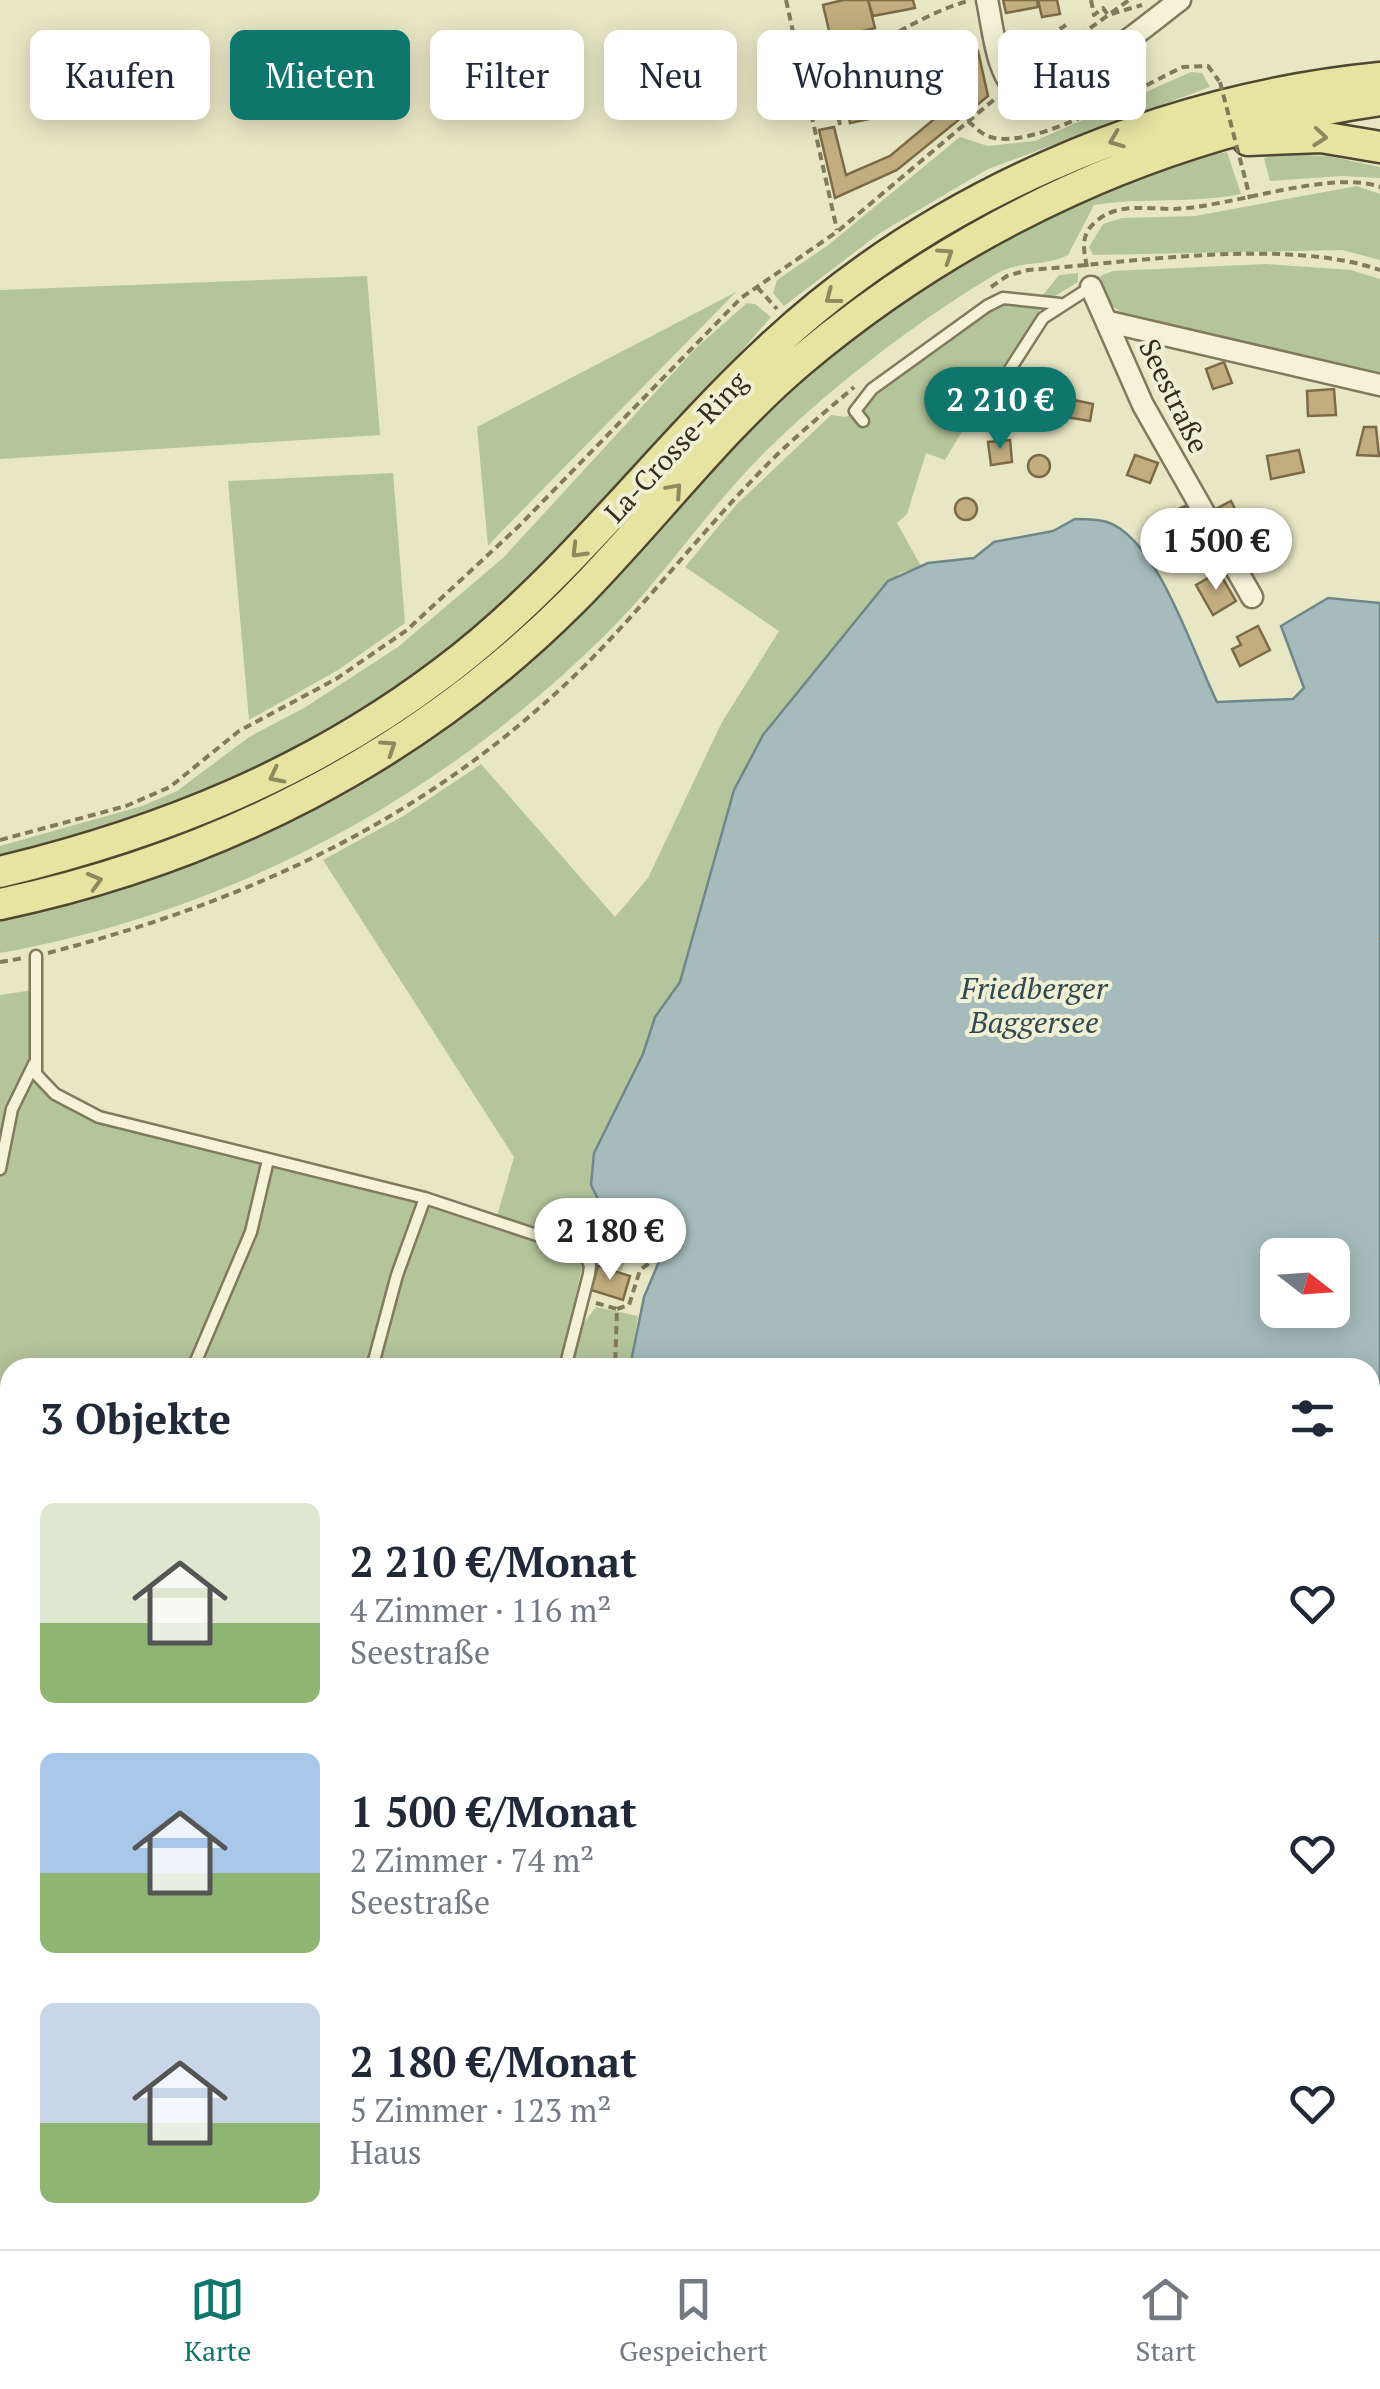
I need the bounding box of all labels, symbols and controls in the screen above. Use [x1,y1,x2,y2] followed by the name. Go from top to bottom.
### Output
[30,30,210,120] chip: Kaufen
[230,30,410,120] chip: Mieten
[430,30,584,120] chip: Filter
[604,30,737,120] chip: Neu
[757,30,978,120] chip: Wohnung
[998,30,1146,120] chip: Haus
[1313,126,1329,148] one-way arrow
[1108,128,1125,148] one-way arrow
[935,249,953,268] one-way arrow
[825,285,844,303] one-way arrow
[1131,333,1218,459] street label: Seestraße
[596,362,756,530] street label: La-Crosse-Ring
[908,367,1092,452] pin: 2 210 €
[946,378,1054,420] text: 2 210 €
[663,483,681,502] one-way arrow
[1124,508,1308,593] pin: 1 500 €
[1162,519,1270,561] text: 1 500 €
[572,539,590,557] one-way arrow
[379,741,397,760] one-way arrow
[268,764,286,784] one-way arrow
[86,872,103,893] one-way arrow
[960,968,1109,1042] water label: Friedberger Baggersee
[518,1198,702,1283] pin: 2 180 €
[556,1209,664,1251] text: 2 180 €
[1260,1238,1350,1328] north arrow
[1260,1238,1350,1328] map controls
[40,1390,231,1446] text: 3 Objekte
[1285,1391,1340,1446] icon: filters
[350,1533,637,1589] text: 2 210 €/Monat
[120,1543,240,1663] icon: home
[1285,1576,1340,1631] icon: heart
[350,1589,611,1631] text: 4 Zimmer · 116 m²
[350,1631,490,1673] text: Seestraße
[350,1783,637,1839] text: 1 500 €/Monat
[120,1793,240,1913] icon: home
[1285,1826,1340,1881] icon: heart
[350,1839,594,1881] text: 2 Zimmer · 74 m²
[350,1881,490,1923] text: Seestraße
[350,2033,637,2089] text: 2 180 €/Monat
[120,2043,240,2163] icon: home
[1285,2076,1340,2131] icon: heart
[350,2089,611,2131] text: 5 Zimmer · 123 m²
[350,2131,422,2173] text: Haus
[184,2272,251,2369] tab: Karte
[619,2272,768,2369] tab: Gespeichert
[1135,2272,1196,2369] tab: Start

